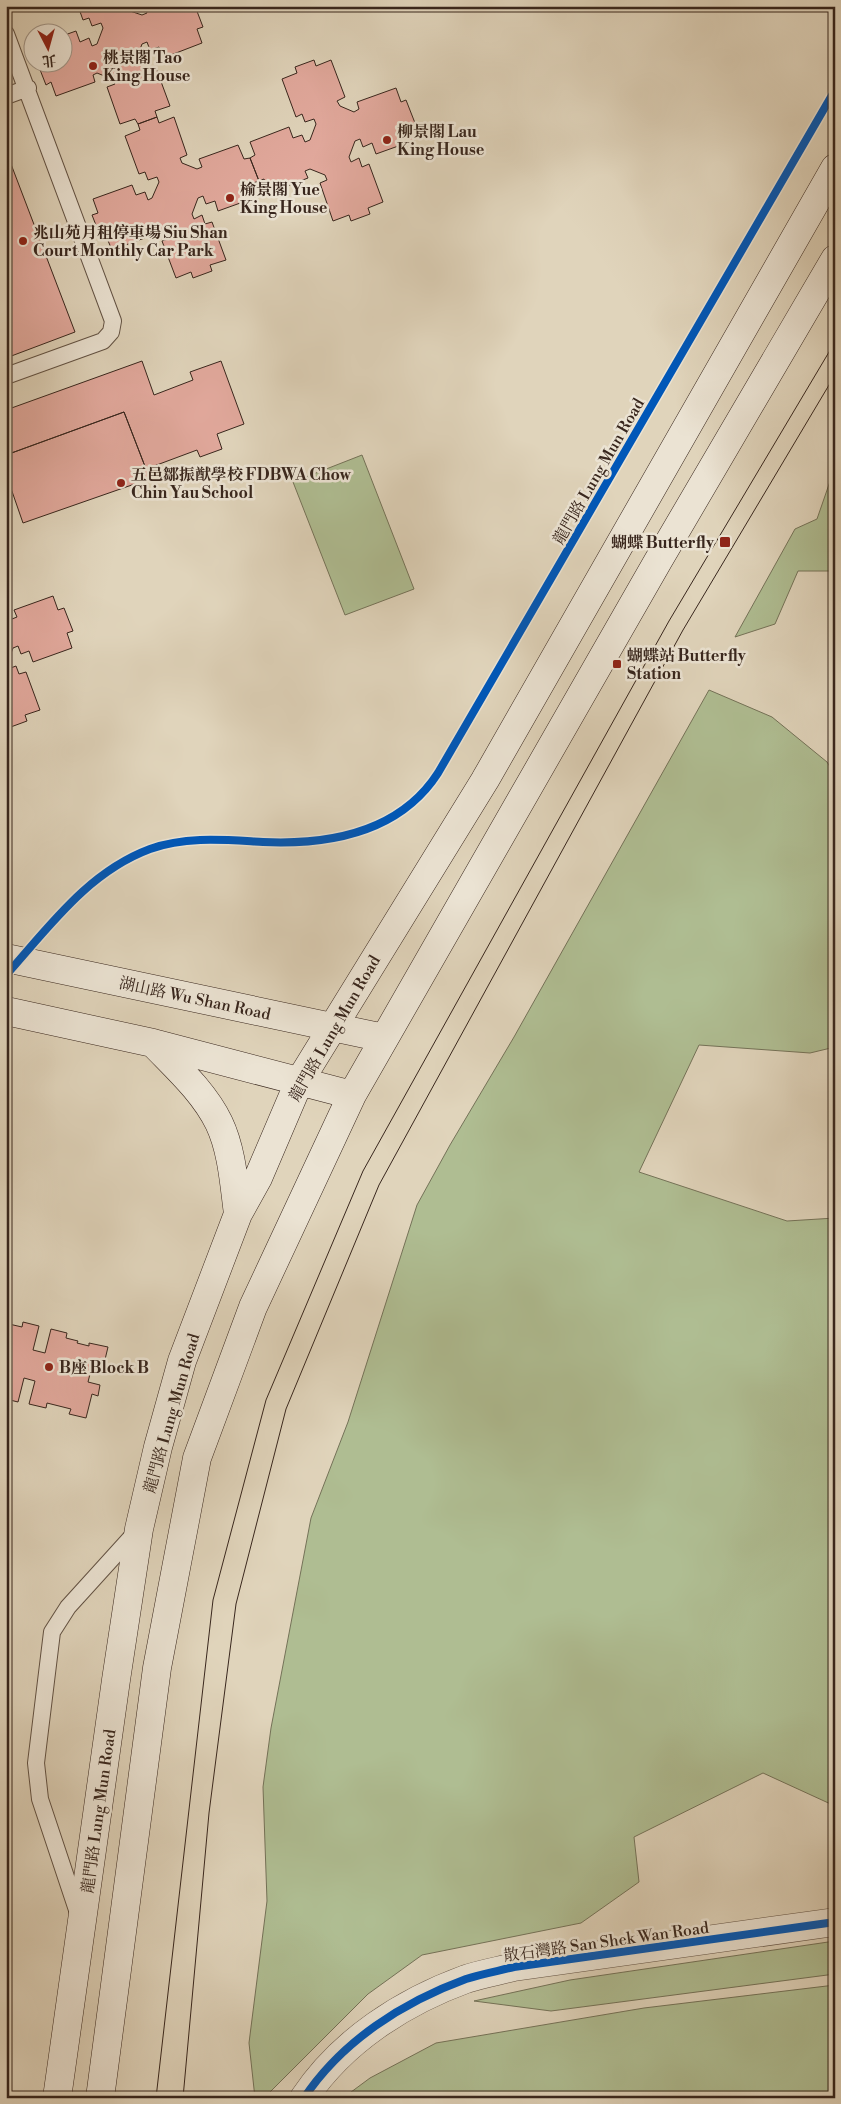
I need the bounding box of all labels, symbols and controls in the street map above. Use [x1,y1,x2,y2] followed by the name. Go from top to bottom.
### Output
[22,22,72,72] north arrow
[103,48,191,86] place label: 桃景閣 Tao King House
[41,50,57,70] text: 北
[87,60,99,72] marker: 桃景閣 Tao King House
[397,122,485,160] place label: 柳景閣 Lau King House
[381,134,393,146] marker: 柳景閣 Lau King House
[240,180,328,218] place label: 榆景閣 Yue King House
[224,192,236,204] marker: 榆景閣 Yue King House
[33,223,228,261] place label: 兆山苑月租停車場 Siu Shan Court Monthly Car Park
[17,235,29,247] marker: 兆山苑月租停車場 Siu Shan Court Monthly Car Park
[549,395,649,548] street label: 龍門路 Lung Mun Road
[131,465,352,503] place label: 五邑鄒振猷學校 FDBWA Chow Chin Yau School
[115,477,127,489] marker: 五邑鄒振猷學校 FDBWA Chow Chin Yau School
[611,533,715,553] place label: 蝴蝶 Butterfly
[718,535,732,549] marker: 蝴蝶 Butterfly
[627,646,747,684] place label: 蝴蝶站 Butterfly Station
[611,658,623,670] marker: 蝴蝶站 Butterfly Station
[285,952,385,1105] street label: 龍門路 Lung Mun Road
[117,973,272,1025] street label: 湖山路 Wu Shan Road
[140,1331,204,1496] street label: 龍門路 Lung Mun Road
[59,1358,149,1378] place label: B座 Block B
[43,1361,55,1373] marker: B座 Block B
[78,1728,120,1894] street label: 龍門路 Lung Mun Road
[502,1918,710,1966] street label: 散石灣路 San Shek Wan Road

